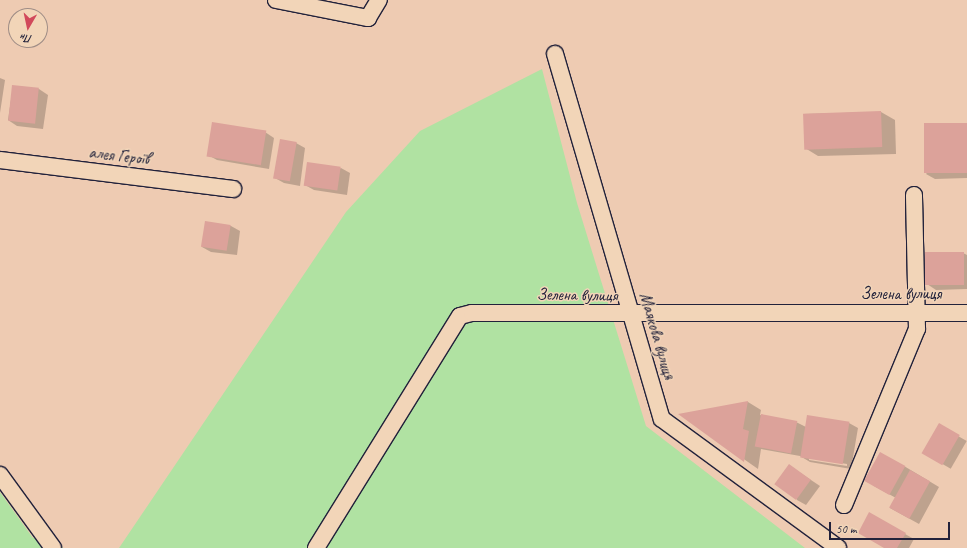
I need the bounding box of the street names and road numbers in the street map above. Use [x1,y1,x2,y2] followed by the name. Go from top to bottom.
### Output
[87,142,151,170] street label: алея Героїв
[537,284,617,306] street label: Зелена вулиця
[861,284,941,304] street label: Зелена вулиця
[635,290,679,382] street label: Маякова вулиця

